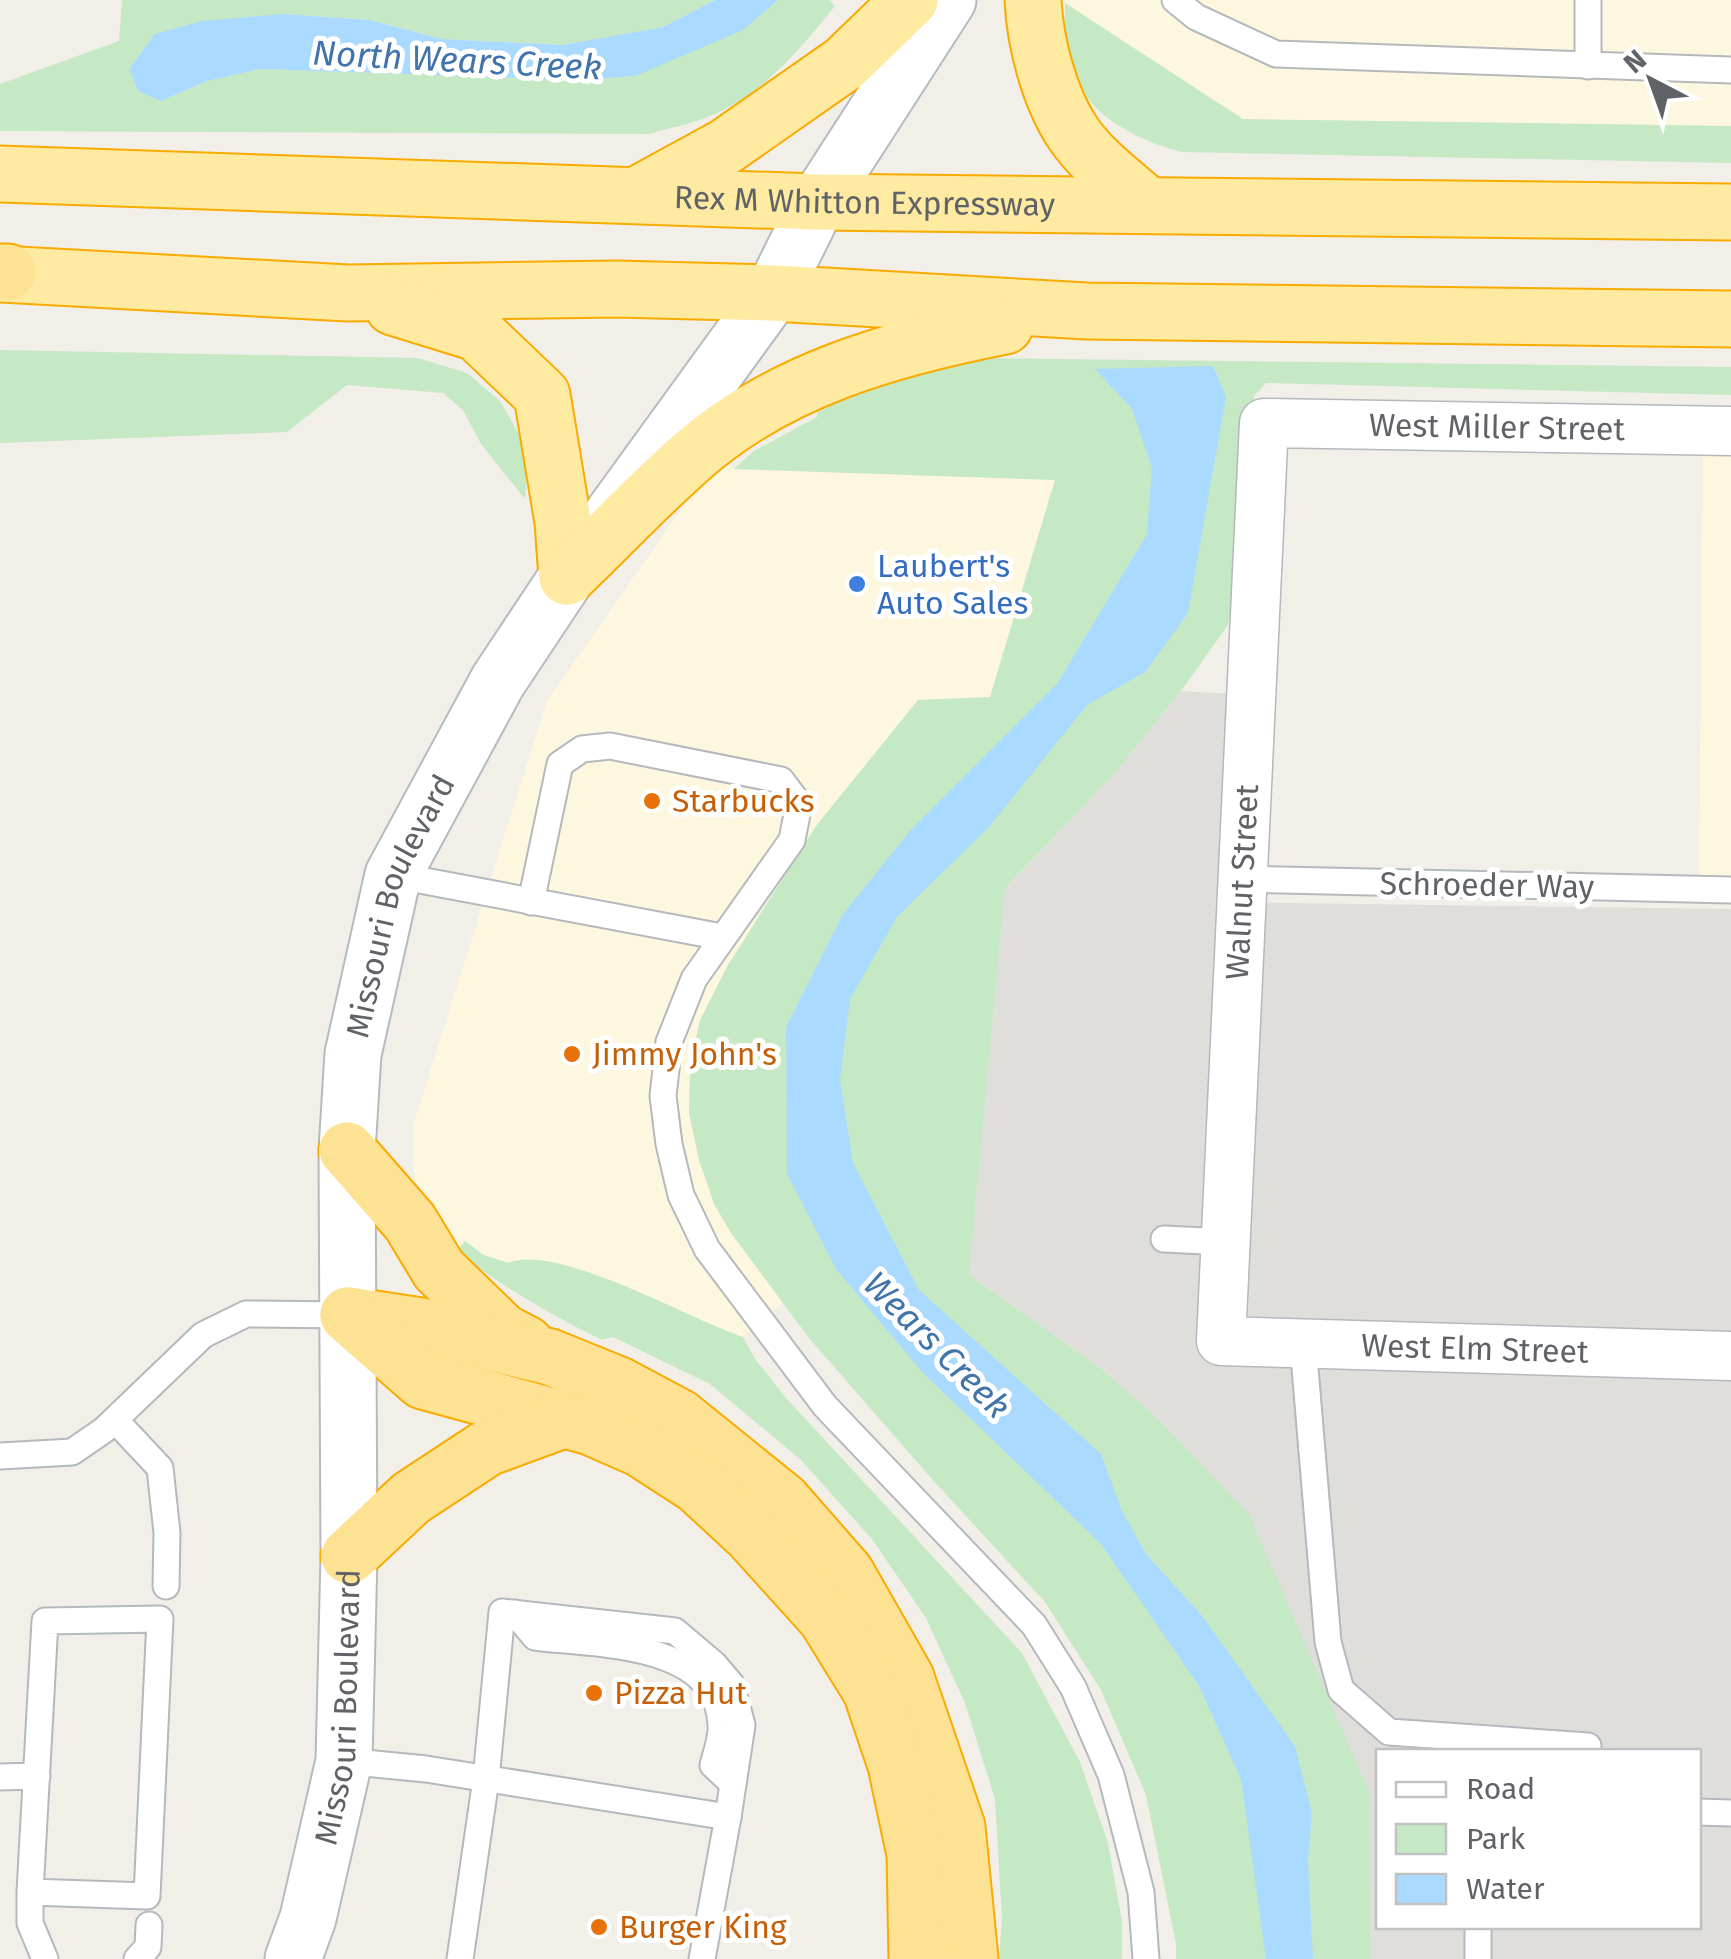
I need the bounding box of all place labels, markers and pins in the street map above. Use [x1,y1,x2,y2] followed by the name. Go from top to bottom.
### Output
[877,547,1028,622] place label: Laubert's Auto Sales
[846,573,868,595] marker: Laubert's Auto Sales
[672,782,815,820] place label: Starbucks
[641,790,663,812] marker: Starbucks
[592,1035,777,1073] place label: Jimmy John's
[561,1043,583,1065] marker: Jimmy John's
[614,1674,747,1712] place label: Pizza Hut
[583,1682,605,1704] marker: Pizza Hut
[619,1908,787,1946] place label: Burger King
[588,1916,610,1938] marker: Burger King

